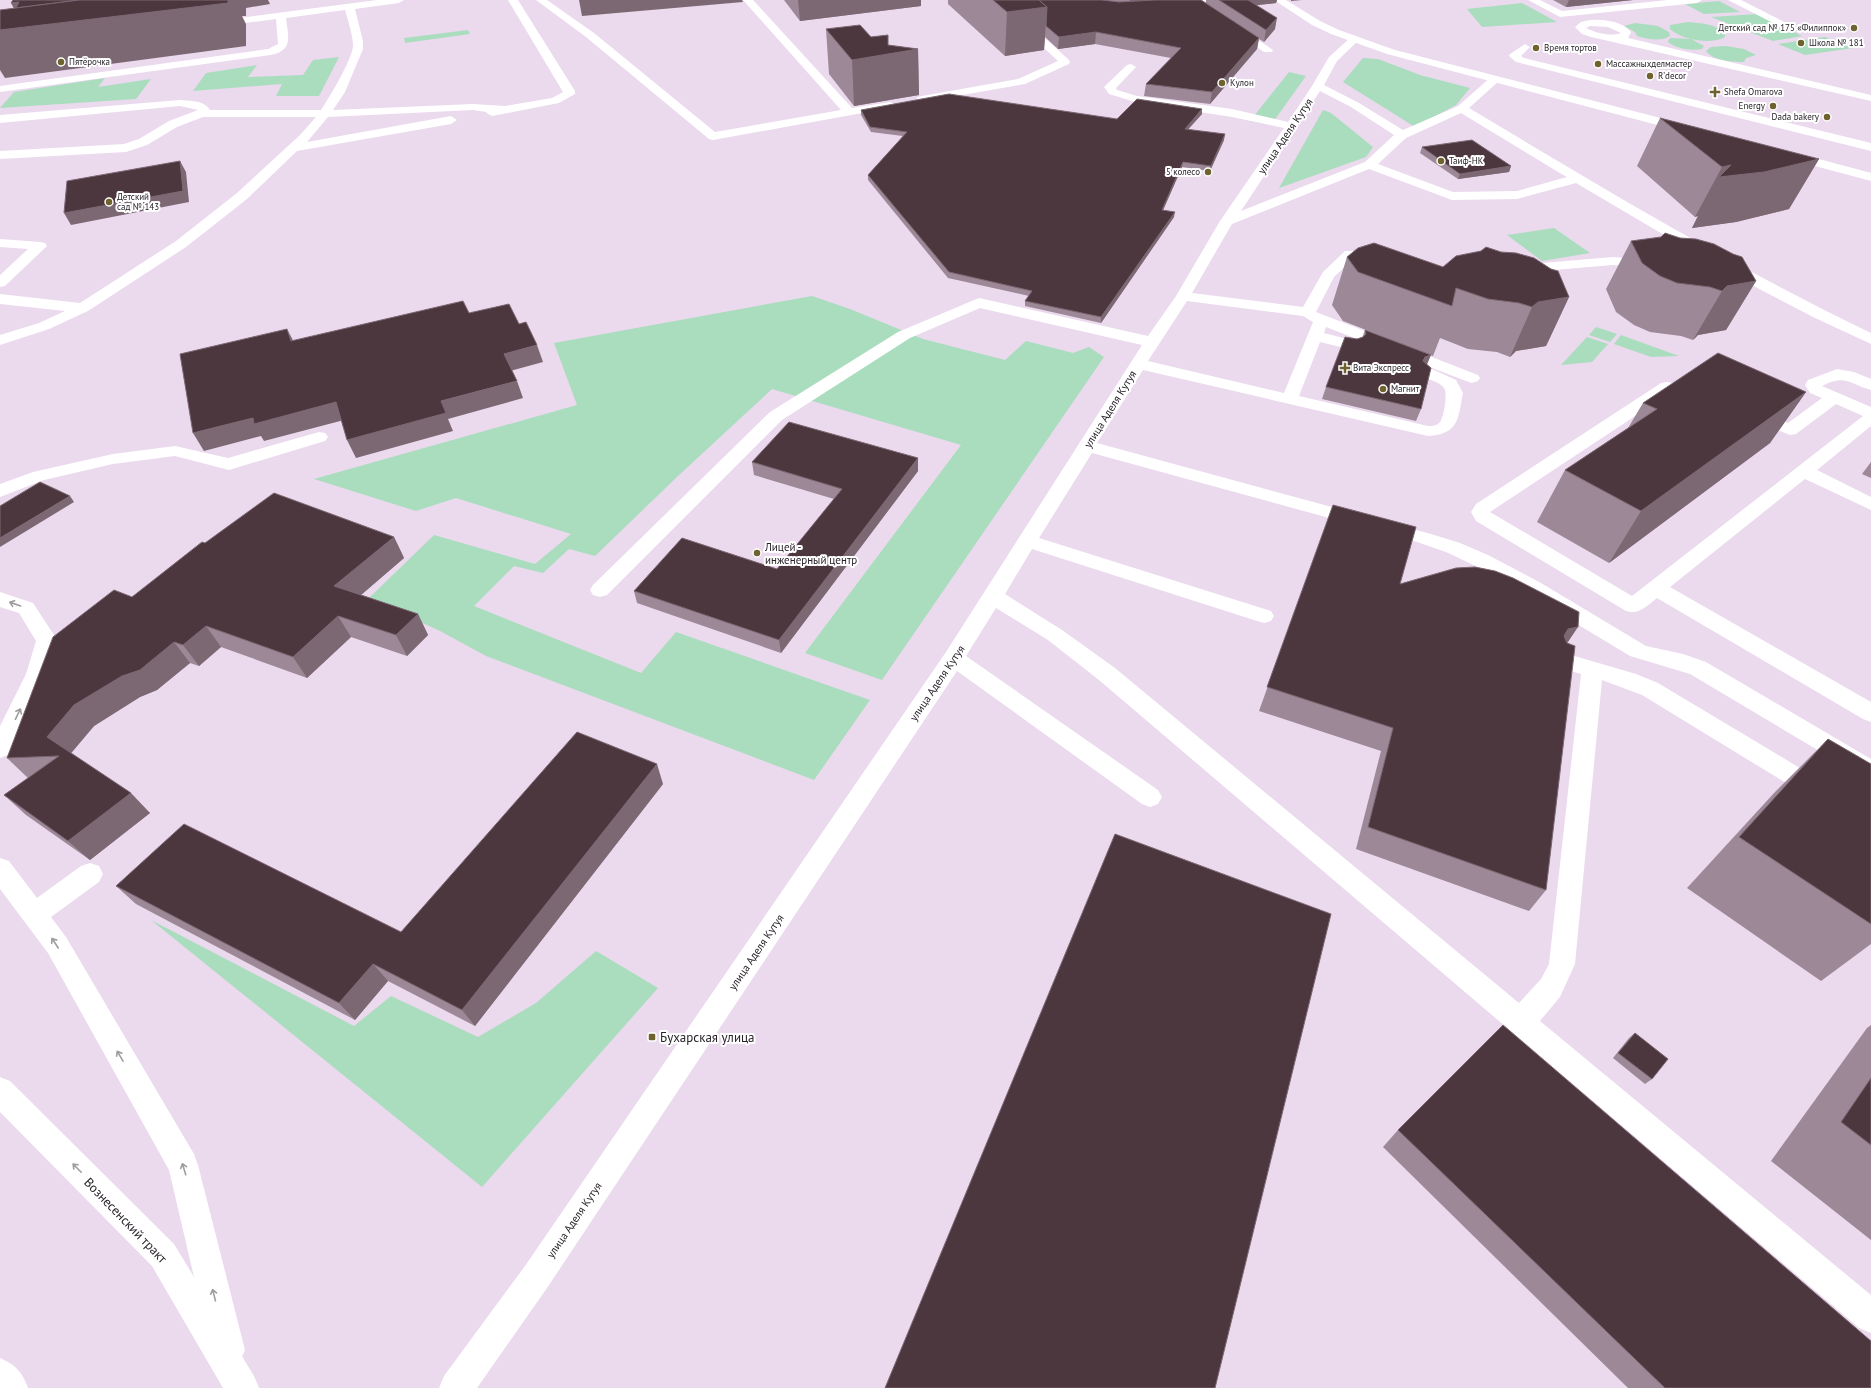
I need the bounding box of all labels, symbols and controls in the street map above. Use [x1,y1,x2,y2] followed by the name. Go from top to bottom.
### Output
[1718,22,1846,33] place label: Детский сад № 175 «Филиппок»
[1849,23,1859,33] marker: Детский сад № 175 «Филиппок»
[1809,37,1864,48] place label: Школа № 181
[1796,38,1806,48] marker: Школа № 181
[1544,42,1597,53] place label: Время тортов
[1531,43,1541,53] marker: Время тортов
[69,56,110,67] place label: Пятёрочка
[56,57,66,67] marker: Пятёрочка
[1606,58,1692,69] place label: Массажныхделмастер
[1593,59,1603,69] marker: Массажныхделмастер
[1658,70,1686,81] place label: R’decor
[1645,71,1655,81] marker: R’decor
[1230,77,1254,88] place label: Кулон
[1217,78,1227,88] marker: Кулон
[1709,86,1721,98] marker: Shefa Omarova
[1724,86,1783,97] place label: Shefa Omarova
[1254,95,1316,177] street label: улица Аделя Кутуя
[1739,100,1766,111] place label: Energy
[1768,101,1778,111] marker: Energy
[1772,111,1820,122] place label: Dada bakery
[1822,112,1832,122] marker: Dada bakery
[1449,155,1484,166] place label: Таиф-НК
[1436,156,1446,166] marker: Таиф-НК
[1166,166,1200,177] place label: 5 колесо
[1203,167,1213,177] marker: 5 колесо
[117,191,159,212] place label: Детский сад № 143
[104,197,114,207] marker: Детский сад № 143
[1353,362,1409,373] place label: Вита Экспресс
[1340,363,1350,373] marker: Вита Экспресс
[1081,368,1139,450] street label: улица Аделя Кутуя
[1391,383,1420,394] place label: Магнит
[1378,384,1388,394] marker: Магнит
[764,540,857,567] place label: Лицей - инженерный центр
[752,548,762,558] marker: Лицей - инженерный центр
[9,599,21,607] one-way arrow
[906,642,968,724] street label: улица Аделя Кутуя
[15,708,22,720] one-way arrow
[725,911,787,993] street label: улица Аделя Кутуя
[51,938,59,949] one-way arrow
[660,1029,755,1046] place label: Бухарская улица
[647,1032,657,1042] marker: Бухарская улица
[116,1050,124,1062] one-way arrow
[72,1163,82,1173] one-way arrow
[180,1163,187,1176] one-way arrow
[80,1174,171,1267] street label: Вознесенский тракт
[543,1179,605,1261] street label: улица Аделя Кутуя
[210,1289,218,1302] one-way arrow

